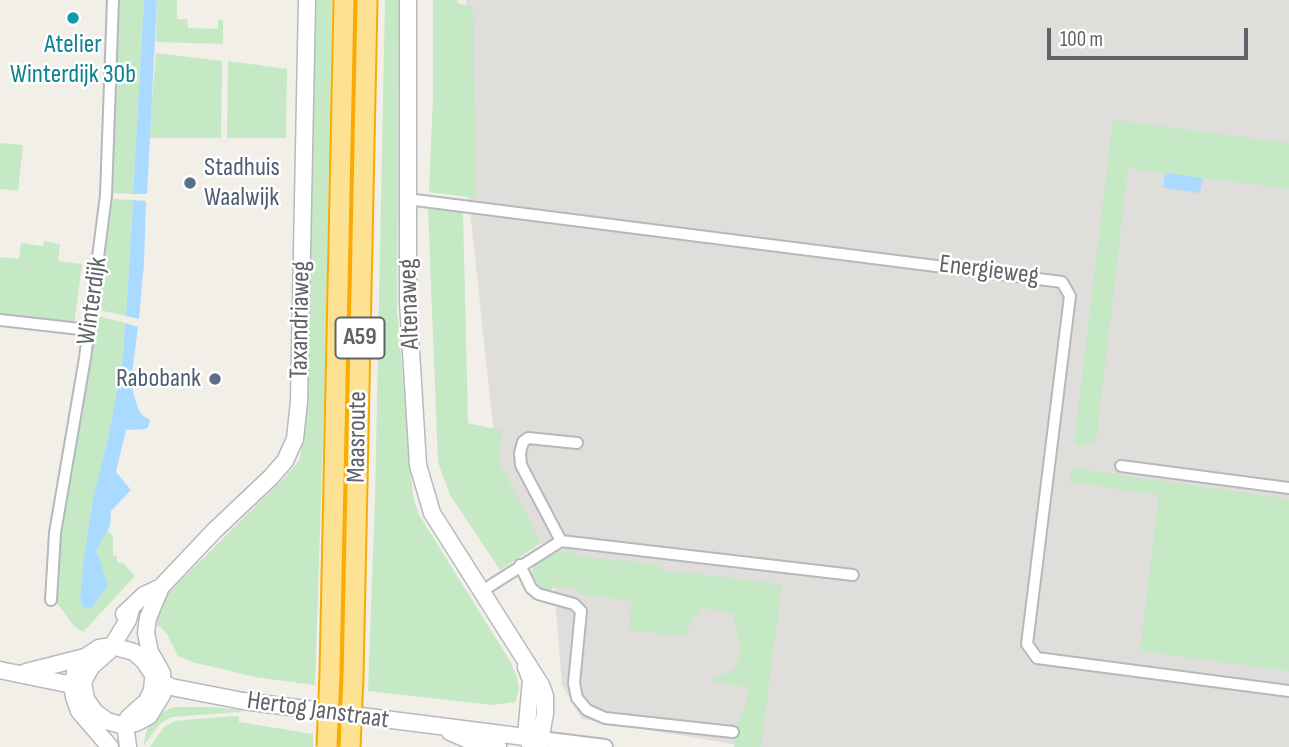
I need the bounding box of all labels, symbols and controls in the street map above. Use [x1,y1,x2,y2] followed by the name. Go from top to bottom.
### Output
[65,10,81,26] marker: Atelier Winterdijk 30b
[1051,14,1252,58] scale bar
[1060,27,1103,52] text: 100 m
[10,29,136,90] place label: Atelier Winterdijk 30b
[204,152,280,214] place label: Stadhuis Waalwijk
[182,175,198,191] marker: Stadhuis Waalwijk
[937,249,1041,293] street label: Energieweg
[71,255,115,347] street label: Winterdijk
[393,258,427,350] street label: Altenaweg
[284,261,318,379] street label: Taxandriaweg
[336,318,384,358] road number: A59
[116,363,201,395] place label: Rabobank
[207,371,223,387] marker: Rabobank
[342,391,374,483] street label: Maasroute
[245,686,391,736] street label: Hertog Janstraat

